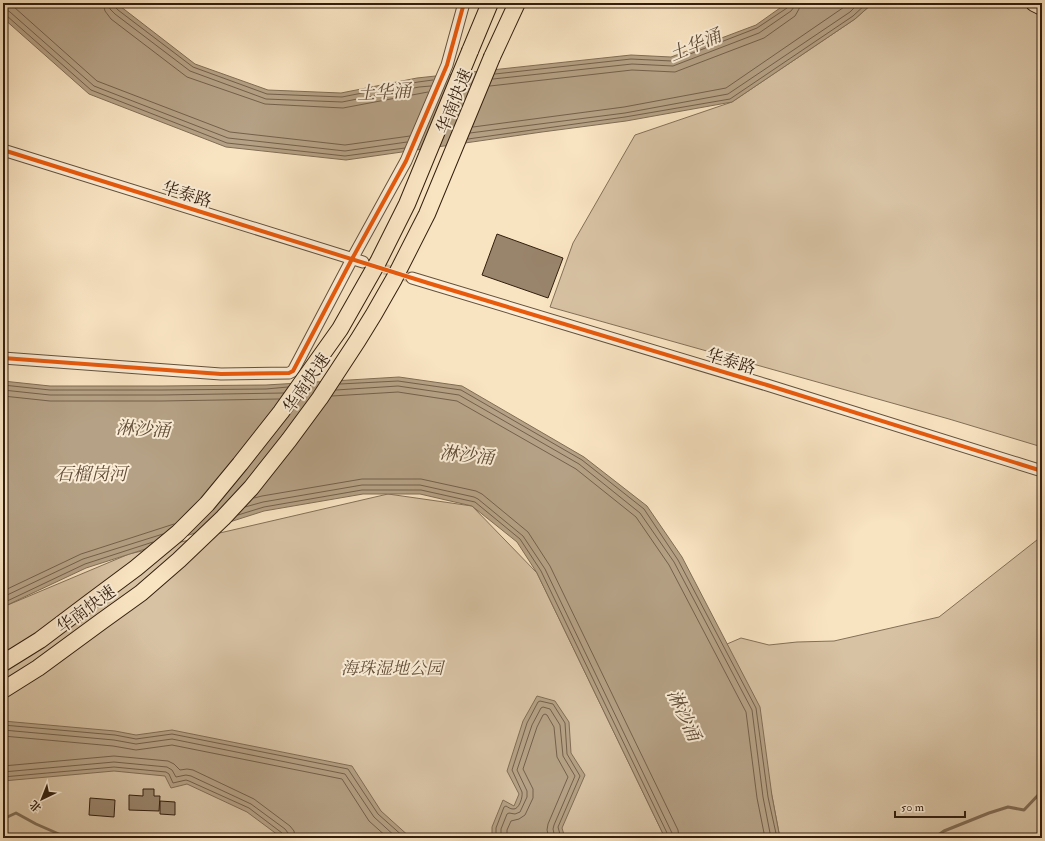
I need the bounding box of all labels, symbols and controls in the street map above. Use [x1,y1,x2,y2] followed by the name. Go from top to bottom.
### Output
[666,24,726,67] water label: 土华涌
[432,66,477,137] street label: 华南快速
[356,79,414,105] water label: 土华涌
[159,177,214,212] street label: 华泰路
[703,344,758,379] street label: 华泰路
[278,349,335,417] street label: 华南快速
[115,417,173,443] water label: 淋沙涌
[439,441,497,470] water label: 淋沙涌
[55,463,130,486] water label: 石榴岗河
[53,581,120,638] street label: 华南快速
[341,658,446,679] park label: 海珠湿地公园
[662,686,706,746] water label: 淋沙涌
[22,779,62,819] north arrow
[895,793,965,819] scale bar
[27,797,44,814] text: 北
[901,800,925,815] text: 50 m

